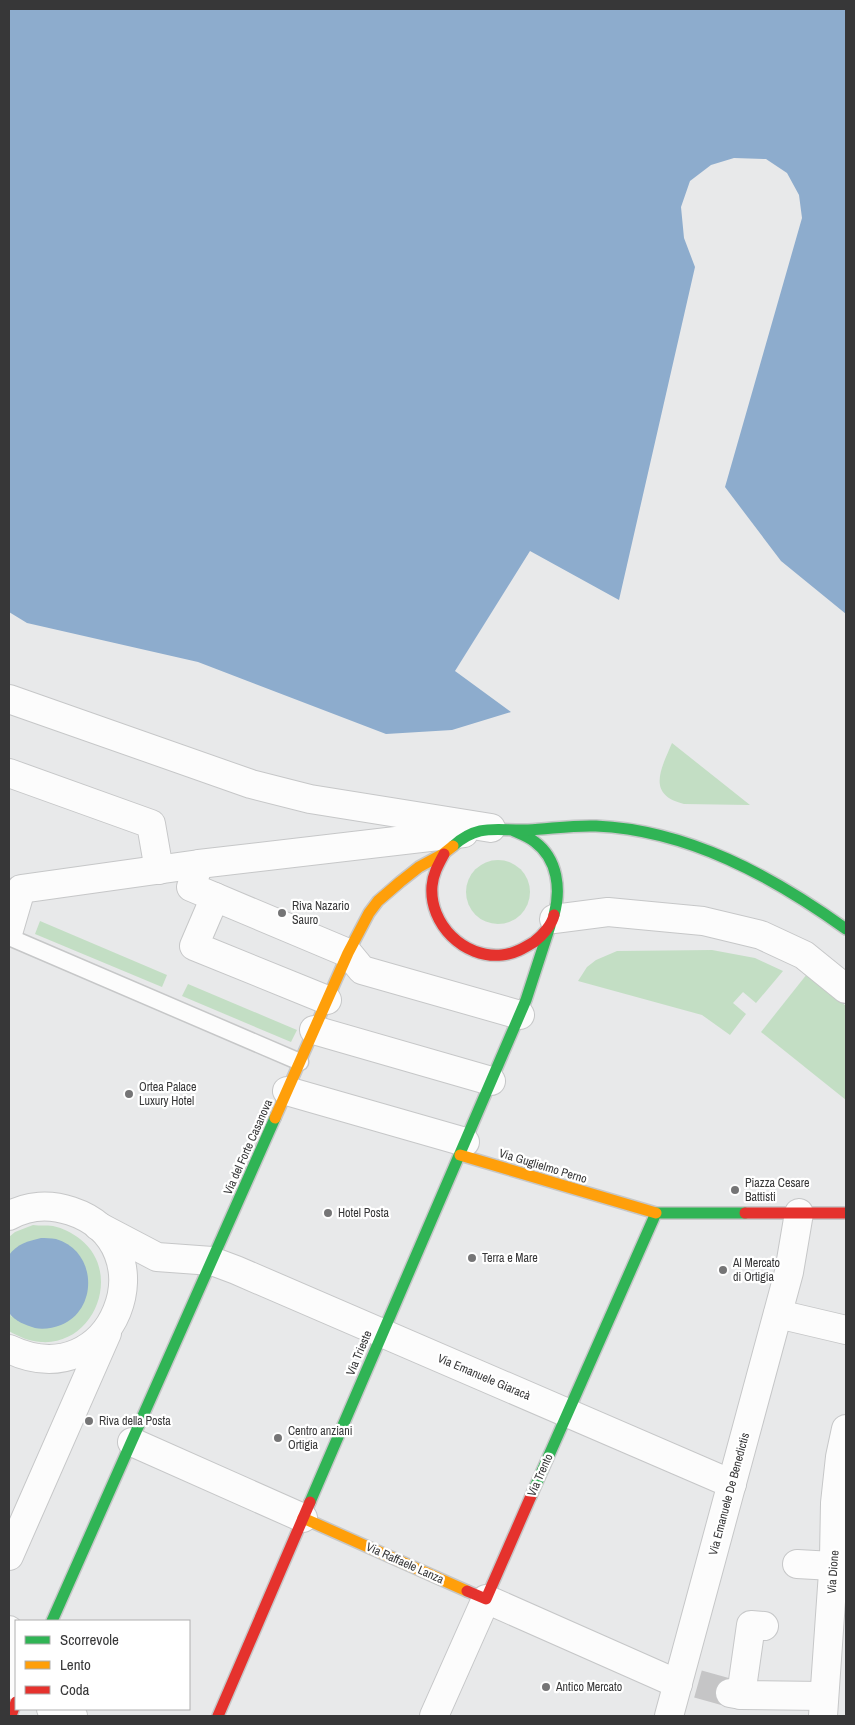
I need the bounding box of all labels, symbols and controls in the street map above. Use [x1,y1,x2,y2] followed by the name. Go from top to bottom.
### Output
[292,898,349,928] place label: Riva Nazario Sauro
[276,907,288,919] marker: Riva Nazario Sauro
[139,1079,196,1109] place label: Ortea Palace Luxury Hotel
[123,1088,135,1100] marker: Ortea Palace Luxury Hotel
[220,1096,276,1197] street label: Via del Forte Casanova
[497,1145,589,1187] street label: Via Guglielmo Perno
[745,1175,810,1205] place label: Piazza Cesare Battisti
[729,1184,741,1196] marker: Piazza Cesare Battisti
[338,1205,389,1221] place label: Hotel Posta
[322,1207,334,1219] marker: Hotel Posta
[482,1250,538,1266] place label: Terra e Mare
[466,1252,478,1264] marker: Terra e Mare
[732,1255,780,1285] place label: Al Mercato di Ortigia
[717,1264,729,1276] marker: Al Mercato di Ortigia
[342,1328,376,1378] street label: Via Trieste
[435,1350,533,1404] street label: Via Emanuele Giaracà
[99,1413,171,1429] place label: Riva della Posta
[83,1415,95,1427] marker: Riva della Posta
[288,1423,353,1453] place label: Centro anziani Ortigia
[705,1431,753,1557] street label: Via Emanuele De Benedictis
[272,1432,284,1444] marker: Centro anziani Ortigia
[523,1451,557,1499] street label: Via Trento
[364,1539,447,1587] street label: Via Raffaele Lanza
[823,1550,843,1594] street label: Via Dione
[15,1620,190,1710] legend
[60,1629,119,1650] text: Scorrevole
[60,1654,91,1675] text: Lento
[60,1679,90,1700] text: Coda
[555,1679,622,1695] place label: Antico Mercato
[540,1681,552,1693] marker: Antico Mercato

